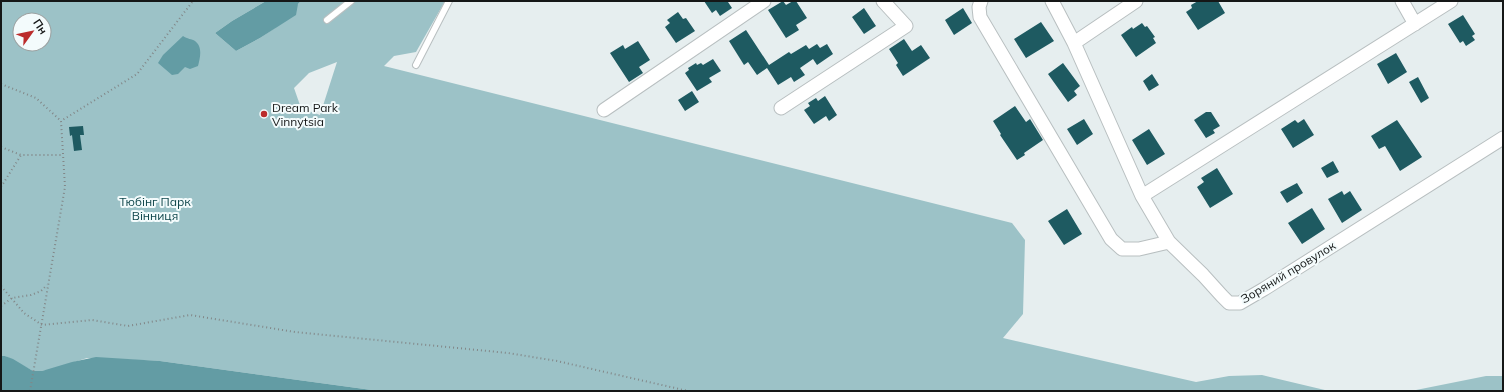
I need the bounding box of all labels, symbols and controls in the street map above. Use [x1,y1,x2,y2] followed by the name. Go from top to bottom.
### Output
[12,12,52,52] north arrow
[30,16,51,37] text: Пн
[272,100,339,129] place label: Dream Park Vinnytsia
[259,109,269,119] marker: Dream Park Vinnytsia
[119,194,191,223] park label: Тюбінг Парк Вінниця
[1238,237,1339,306] street label: Зоряний провулок

